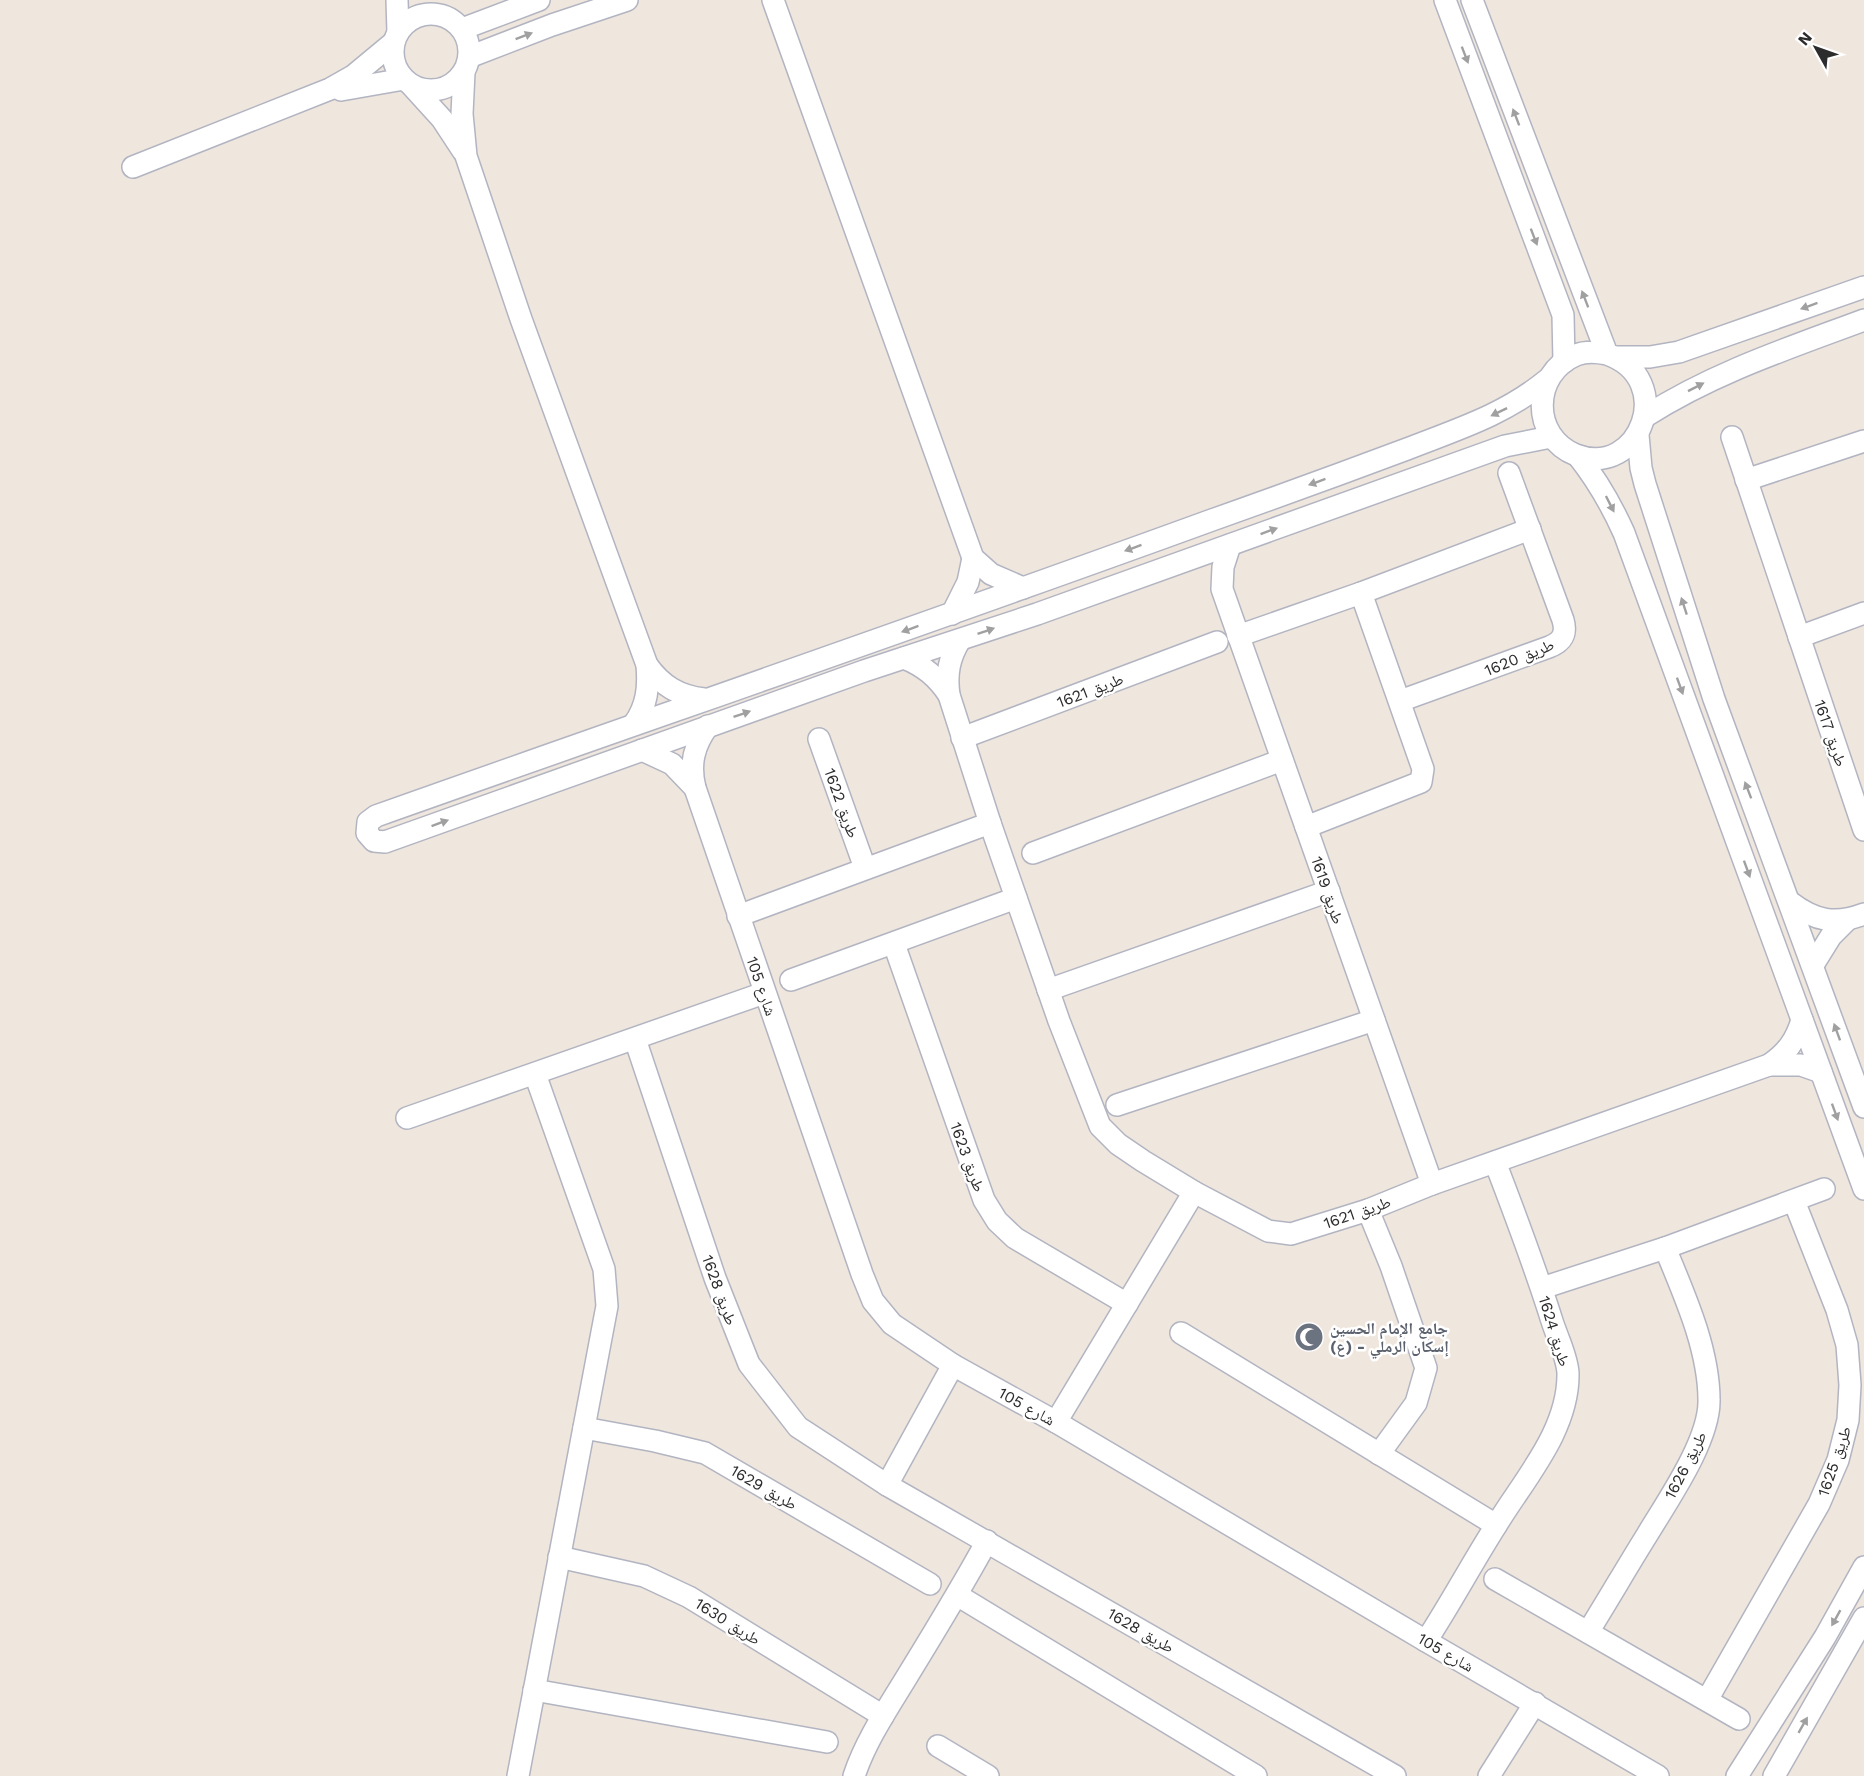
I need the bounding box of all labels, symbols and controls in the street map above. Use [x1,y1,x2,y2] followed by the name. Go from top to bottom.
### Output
[1786,18,1846,78] north arrow
[1794,28,1816,49] text: N
[515,31,533,41] one-way arrow
[1461,46,1470,64] one-way arrow
[1511,108,1520,126] one-way arrow
[1529,229,1539,247] one-way arrow
[1580,290,1590,308] one-way arrow
[1800,302,1818,312] one-way arrow
[1688,382,1705,392] one-way arrow
[1490,408,1507,417] one-way arrow
[1308,478,1326,488] one-way arrow
[1606,496,1615,513] one-way arrow
[1260,525,1278,535] one-way arrow
[1124,544,1142,554] one-way arrow
[1678,597,1688,615] one-way arrow
[901,624,919,634] one-way arrow
[977,626,995,635] one-way arrow
[1482,635,1557,681] street label: طريق 1620
[1054,669,1127,713] street label: طريق 1621
[1676,677,1685,695] one-way arrow
[1809,697,1851,769] street label: طريق 1617
[733,709,751,719] one-way arrow
[819,766,863,841] street label: طريق 1622
[1743,781,1752,799] one-way arrow
[431,817,449,827] one-way arrow
[1306,854,1348,927] street label: طريق 1619
[1742,861,1752,879] one-way arrow
[742,954,781,1019] street label: شارع 105
[1831,1023,1841,1041] one-way arrow
[1831,1103,1841,1121] one-way arrow
[945,1120,989,1195] street label: طريق 1623
[1321,1192,1394,1234] street label: طريق 1621
[697,1252,741,1328] street label: طريق 1628
[1534,1294,1574,1369] street label: طريق 1624
[1330,1319,1449,1359] place label: جامع الإمام الحسين (ع) - إسكان الرملي
[1293,1321,1325,1353] mosque icon: جامع الإمام الحسين (ع) - إسكان الرملي
[995,1383,1058,1431] street label: شارع 105
[1814,1424,1856,1499] street label: طريق 1625
[1660,1428,1711,1503] street label: طريق 1626
[727,1461,800,1515] street label: طريق 1629
[691,1594,764,1650] street label: طريق 1630
[1104,1604,1177,1658] street label: طريق 1628
[1831,1609,1841,1626] one-way arrow
[1414,1629,1477,1677] street label: شارع 105
[1798,1716,1808,1733] one-way arrow

